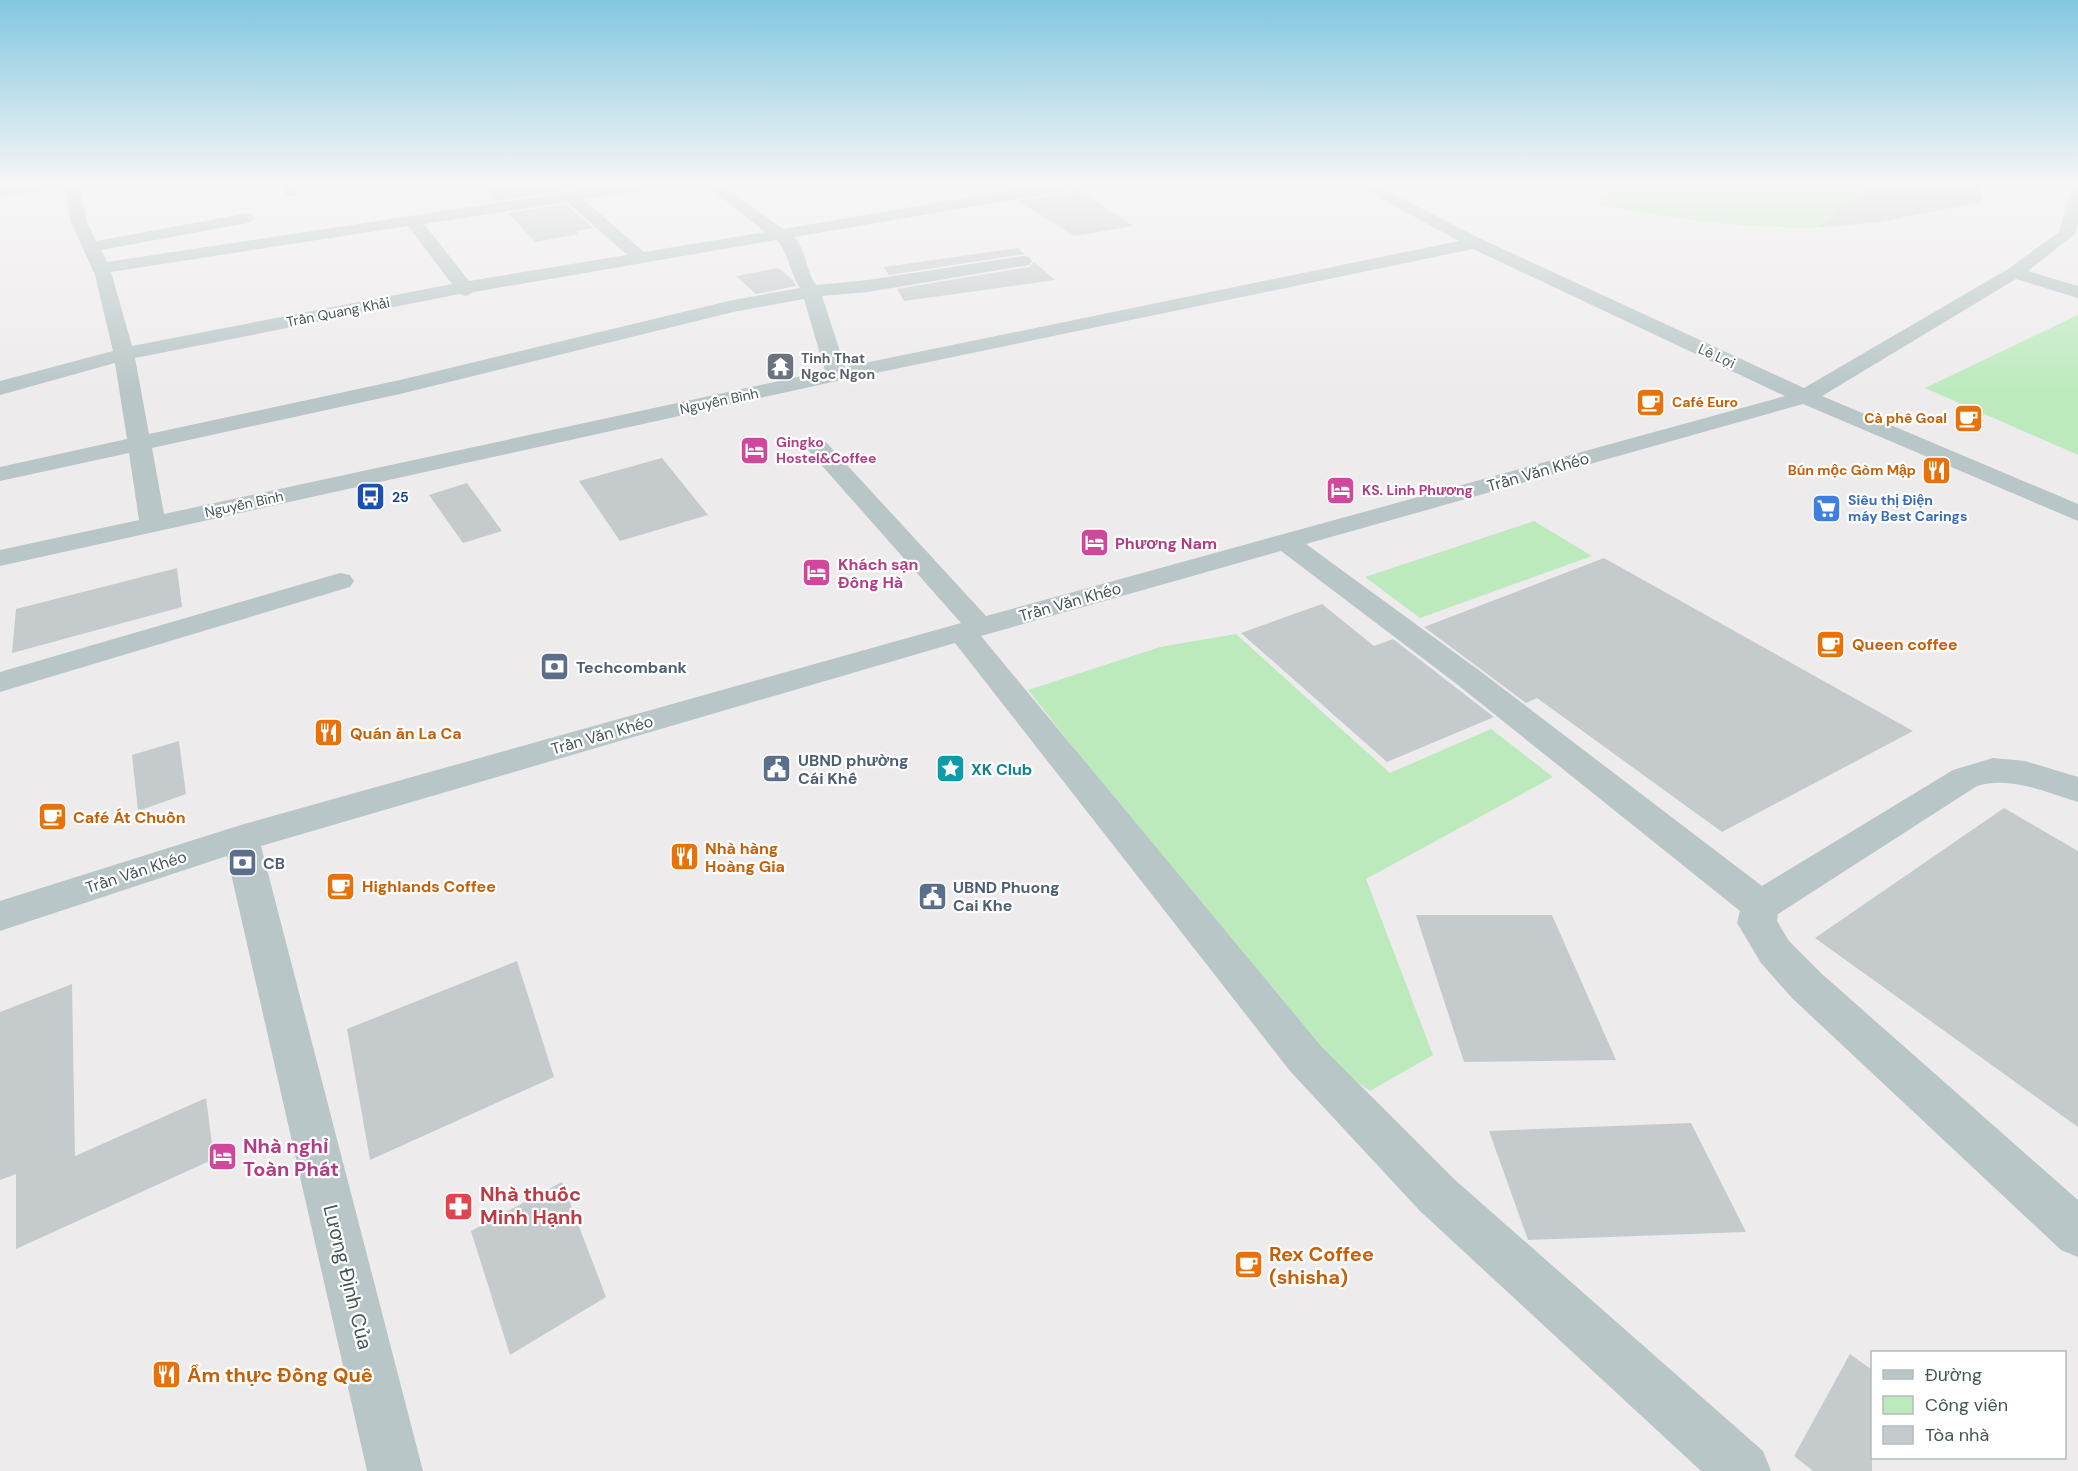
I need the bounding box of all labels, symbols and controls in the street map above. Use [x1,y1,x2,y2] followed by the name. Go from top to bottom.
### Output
[285,293,391,331] street label: Trần Quang Khải
[1696,340,1738,372] street label: Lê Lợi
[801,349,875,383] place label: Tinh That Ngoc Ngon
[764,350,796,382] temple icon: Tinh That Ngoc Ngon
[678,384,760,418] street label: Nguyễn Bình
[1635,386,1667,418] cafe icon: Café Euro
[1672,393,1738,411] place label: Café Euro
[1952,402,1984,434] cafe icon: Cà phê Goal
[1864,409,1947,427] place label: Cà phê Goal
[776,433,876,467] place label: Gingko Hostel&Coffee
[739,434,771,466] hotel icon: Gingko Hostel&Coffee
[1485,447,1591,497] street label: Trần Văn Khéo
[1921,454,1953,486] restaurant icon: Bún mộc Gòm Mập
[1788,461,1916,479] place label: Bún mộc Gòm Mập
[1325,474,1357,506] hotel icon: KS. Linh Phương
[355,481,387,513] bus stop icon: 25
[1362,481,1473,499] place label: KS. Linh Phương
[203,487,285,521] street label: Nguyễn Bình
[392,488,409,506] place label: 25
[1848,491,1967,525] place label: Siêu thị Điện máy Best Carings
[1811,492,1843,524] supermarket icon: Siêu thị Điện máy Best Carings
[1078,527,1110,559] hotel icon: Phương Nam
[1115,533,1217,554] place label: Phương Nam
[838,554,918,593] place label: Khách sạn Đông Hà
[801,557,833,589] hotel icon: Khách sạn Đông Hà
[1017,577,1123,627] street label: Trần Văn Khéo
[1815,628,1847,660] cafe icon: Queen coffee
[1852,634,1958,655] place label: Queen coffee
[539,651,571,683] bank icon: Techcombank
[576,657,688,678] place label: Techcombank
[549,710,655,760] street label: Trần Văn Khéo
[313,717,345,749] restaurant icon: Quán ăn La Ca
[350,723,462,744] place label: Quán ăn La Ca
[798,750,909,789] place label: UBND phường Cái Khế
[761,753,793,785] public building icon: UBND phường Cái Khế
[934,753,966,785] place icon: XK Club
[971,759,1032,780] place label: XK Club
[36,801,68,833] cafe icon: Café Át Chuồn
[73,807,186,828] place label: Café Át Chuồn
[705,838,785,877] place label: Nhà hàng Hoàng Gia
[668,841,700,873] restaurant icon: Nhà hàng Hoàng Gia
[83,846,189,898] street label: Trần Văn Khéo
[226,847,258,879] bank icon: CB
[263,853,285,874] place label: CB
[325,870,357,902] cafe icon: Highlands Coffee
[362,876,496,897] place label: Highlands Coffee
[953,877,1060,916] place label: UBND Phuong Cai Khe
[916,880,948,912] public building icon: UBND Phuong Cai Khe
[243,1133,339,1182] place label: Nhà nghỉ Toàn Phát
[206,1141,238,1173] hotel icon: Nhà nghỉ Toàn Phát
[480,1181,583,1230] place label: Nhà thuốc Minh Hạnh
[443,1190,475,1222] pharmacy icon: Nhà thuốc Minh Hạnh
[317,1202,379,1352] street label: Lương Định Của
[1269,1241,1374,1290] place label: Rex Coffee (shisha)
[1232,1249,1264,1281] cafe icon: Rex Coffee (shisha)
[1871,1351,2066,1459] legend
[150,1359,182,1391] restaurant icon: Ẩm thực Đồng Quê
[187,1362,373,1388] place label: Ẩm thực Đồng Quê
[1925,1363,1982,1387] text: Đường
[1925,1393,2008,1417] text: Công viên
[1925,1423,1989,1447] text: Tòa nhà

